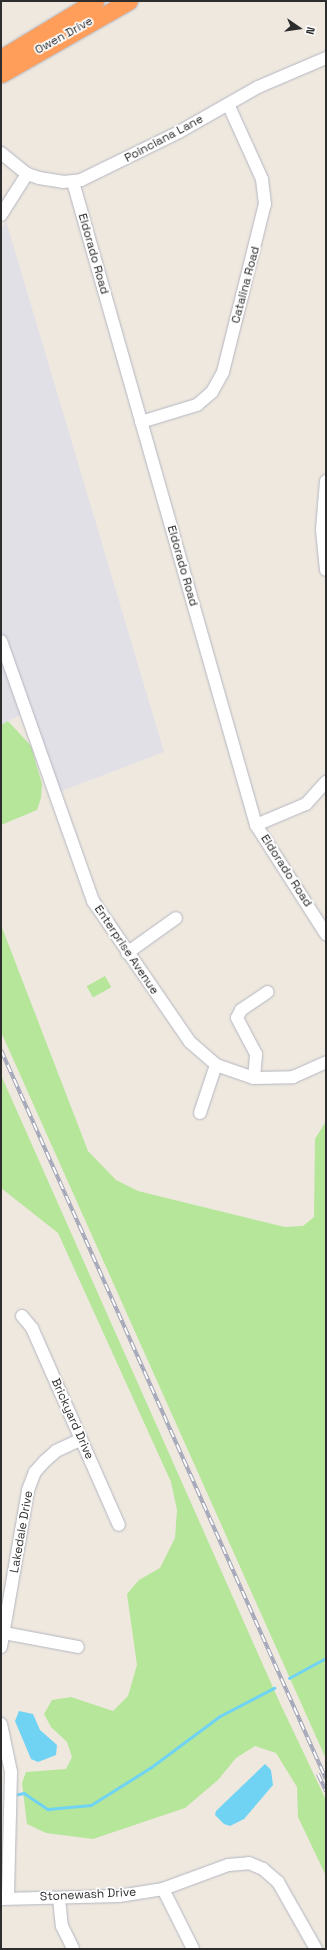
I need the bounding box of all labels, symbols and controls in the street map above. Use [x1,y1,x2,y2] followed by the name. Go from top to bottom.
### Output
[279,8,319,48] north arrow
[33,14,95,58] street label: Owen Drive
[303,26,318,36] text: N
[122,112,206,166] street label: Poinciana Lane
[75,212,111,296] street label: Eldorado Road
[229,245,263,325] street label: Catalina Road
[164,524,200,608] street label: Eldorado Road
[257,832,315,910] street label: Eldorado Road
[91,902,161,998] street label: Enterprise Avenue
[48,1376,96,1462] street label: Brickyard Drive
[8,1490,36,1574] street label: Lakedale Drive
[40,1885,136,1905] street label: Stonewash Drive

